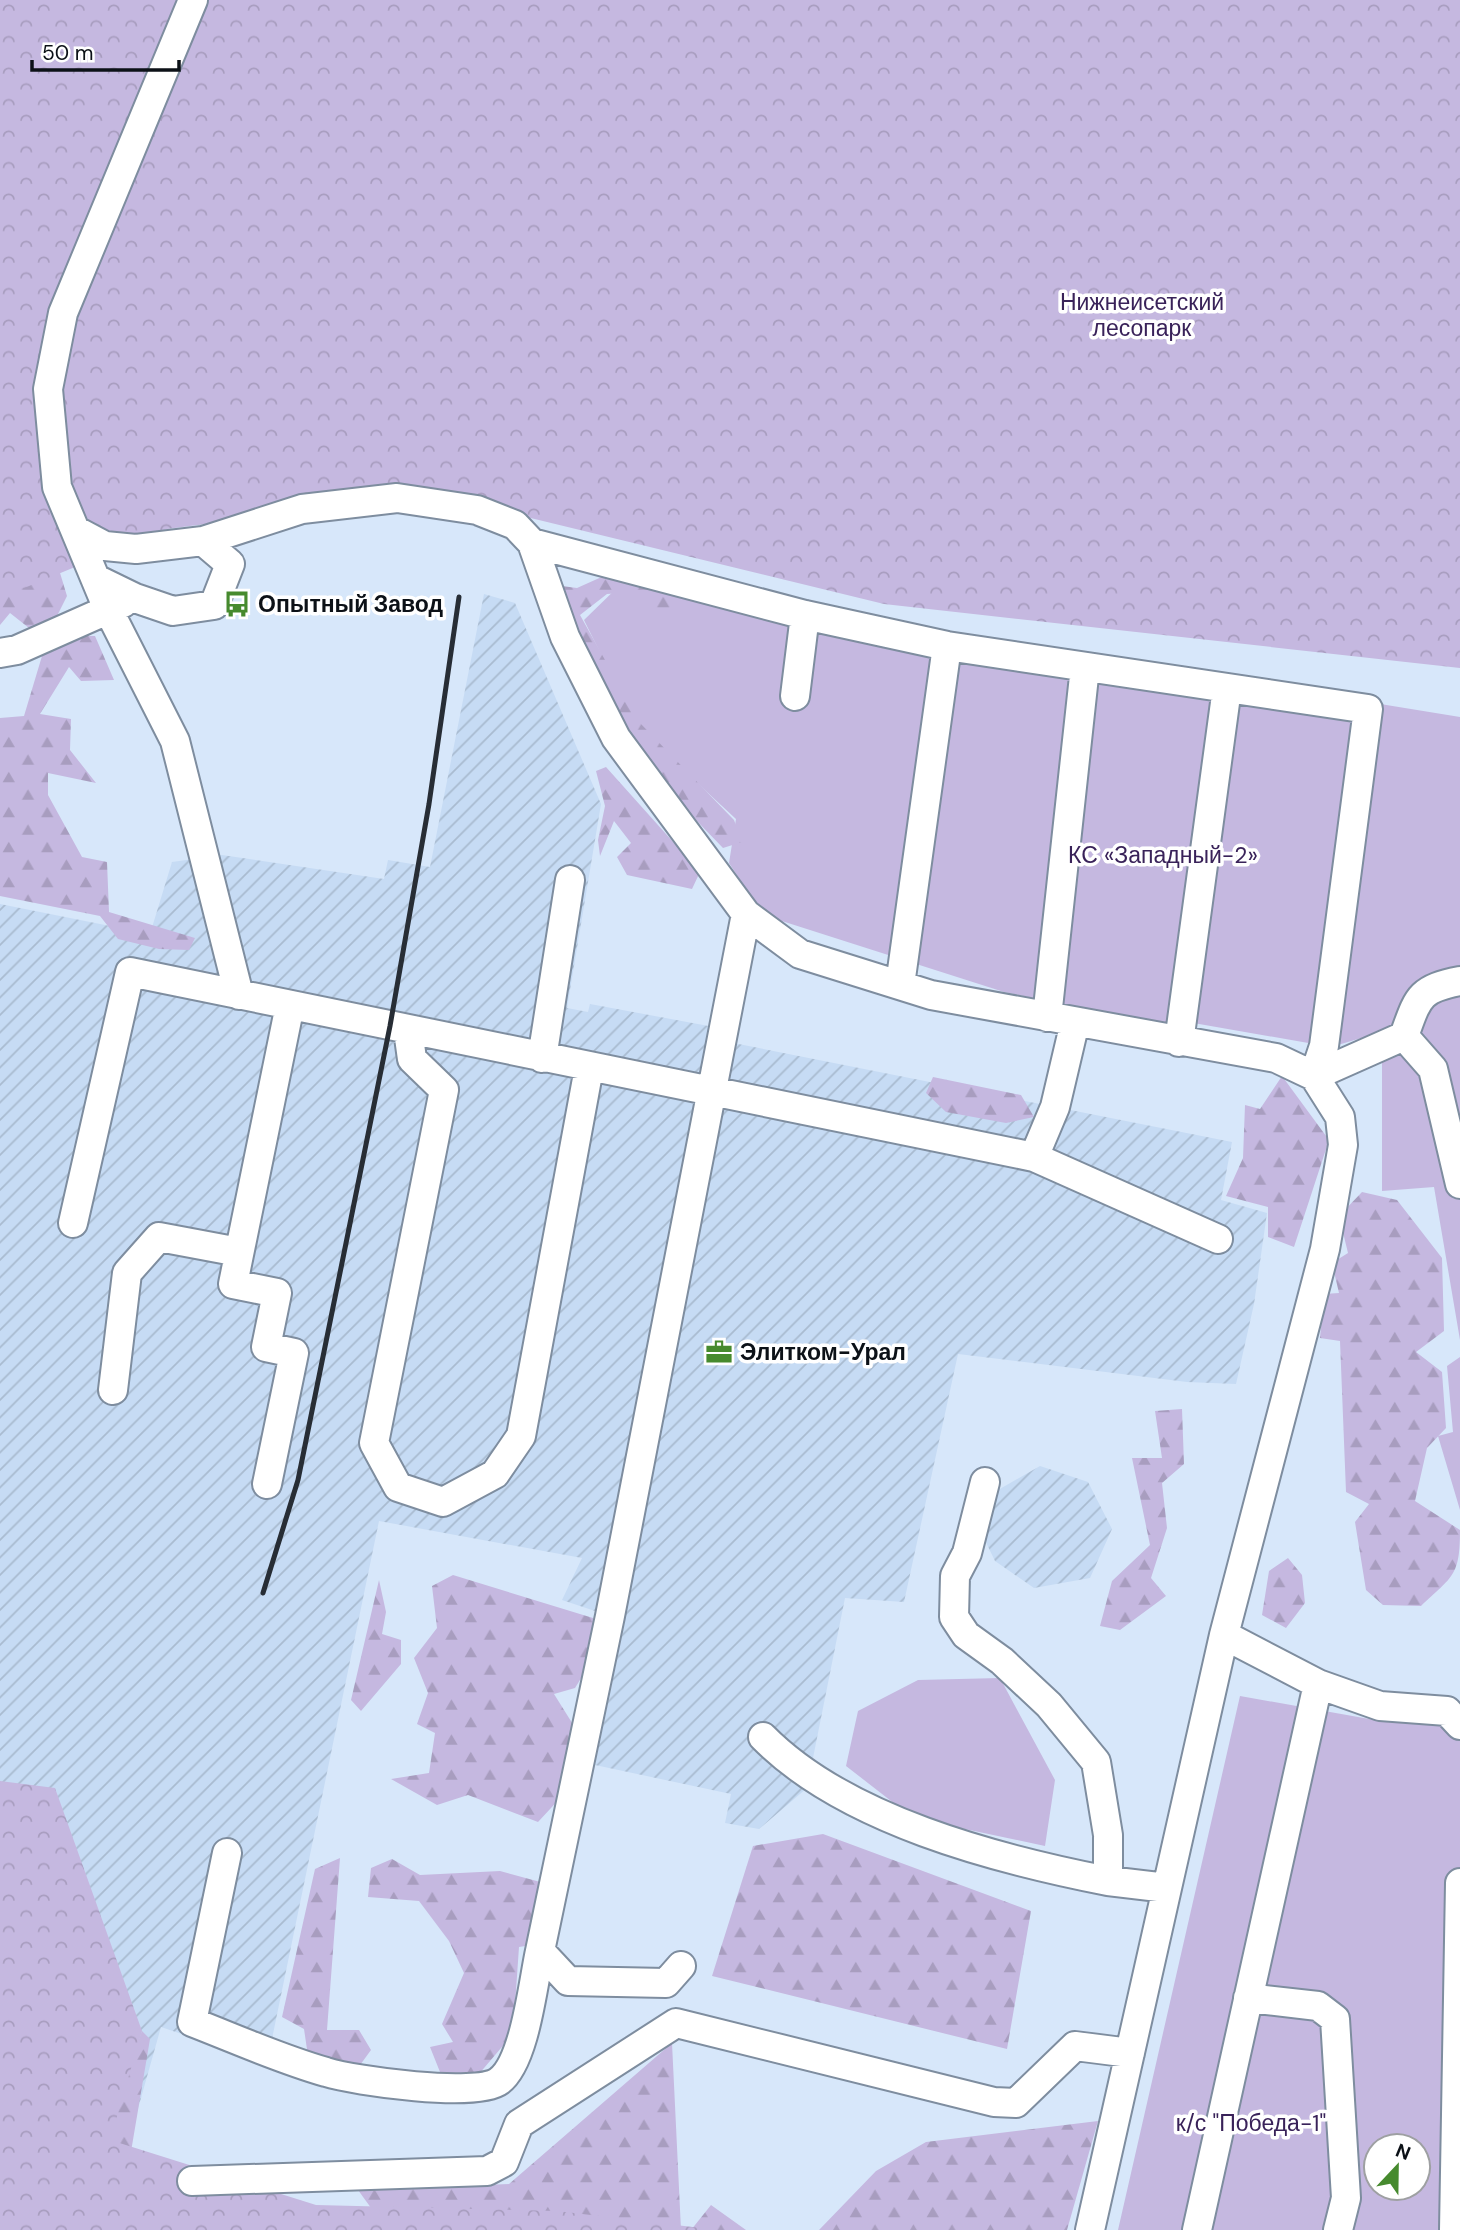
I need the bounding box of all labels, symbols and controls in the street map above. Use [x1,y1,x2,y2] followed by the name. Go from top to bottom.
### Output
[32,28,178,72] scale bar
[42,39,93,67] text: 50 m
[1060,287,1224,343] park label: Нижнеисетский лесопарк
[222,589,252,619] bus stop icon: Опытный Завод
[258,589,444,619] place label: Опытный Завод
[1068,840,1258,870] park label: КС «Западный-2»
[704,1337,734,1367] office icon: Элитком-Урал
[740,1337,906,1367] place label: Элитком-Урал
[1176,2108,1326,2138] park label: к/с "Победа-1"
[1362,2132,1432,2202] north arrow
[1392,2138,1414,2166] text: N

